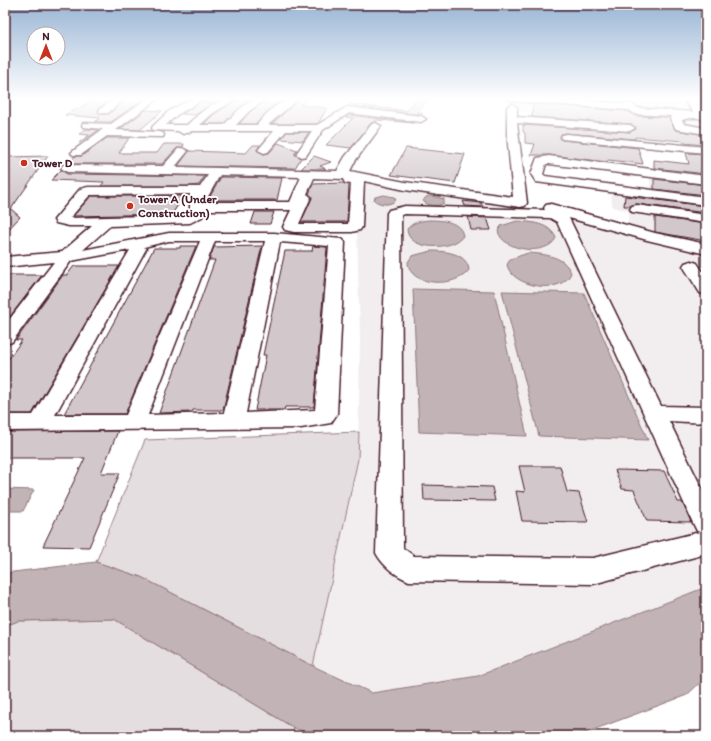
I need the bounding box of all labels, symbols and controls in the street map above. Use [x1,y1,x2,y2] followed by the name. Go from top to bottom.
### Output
[26,26,66,66] north arrow
[42,30,50,43] text: N
[31,156,73,170] place label: Tower D
[19,158,29,168] marker: Tower D
[137,192,217,221] place label: Tower A (Under Construction)
[125,201,135,211] marker: Tower A (Under Construction)

